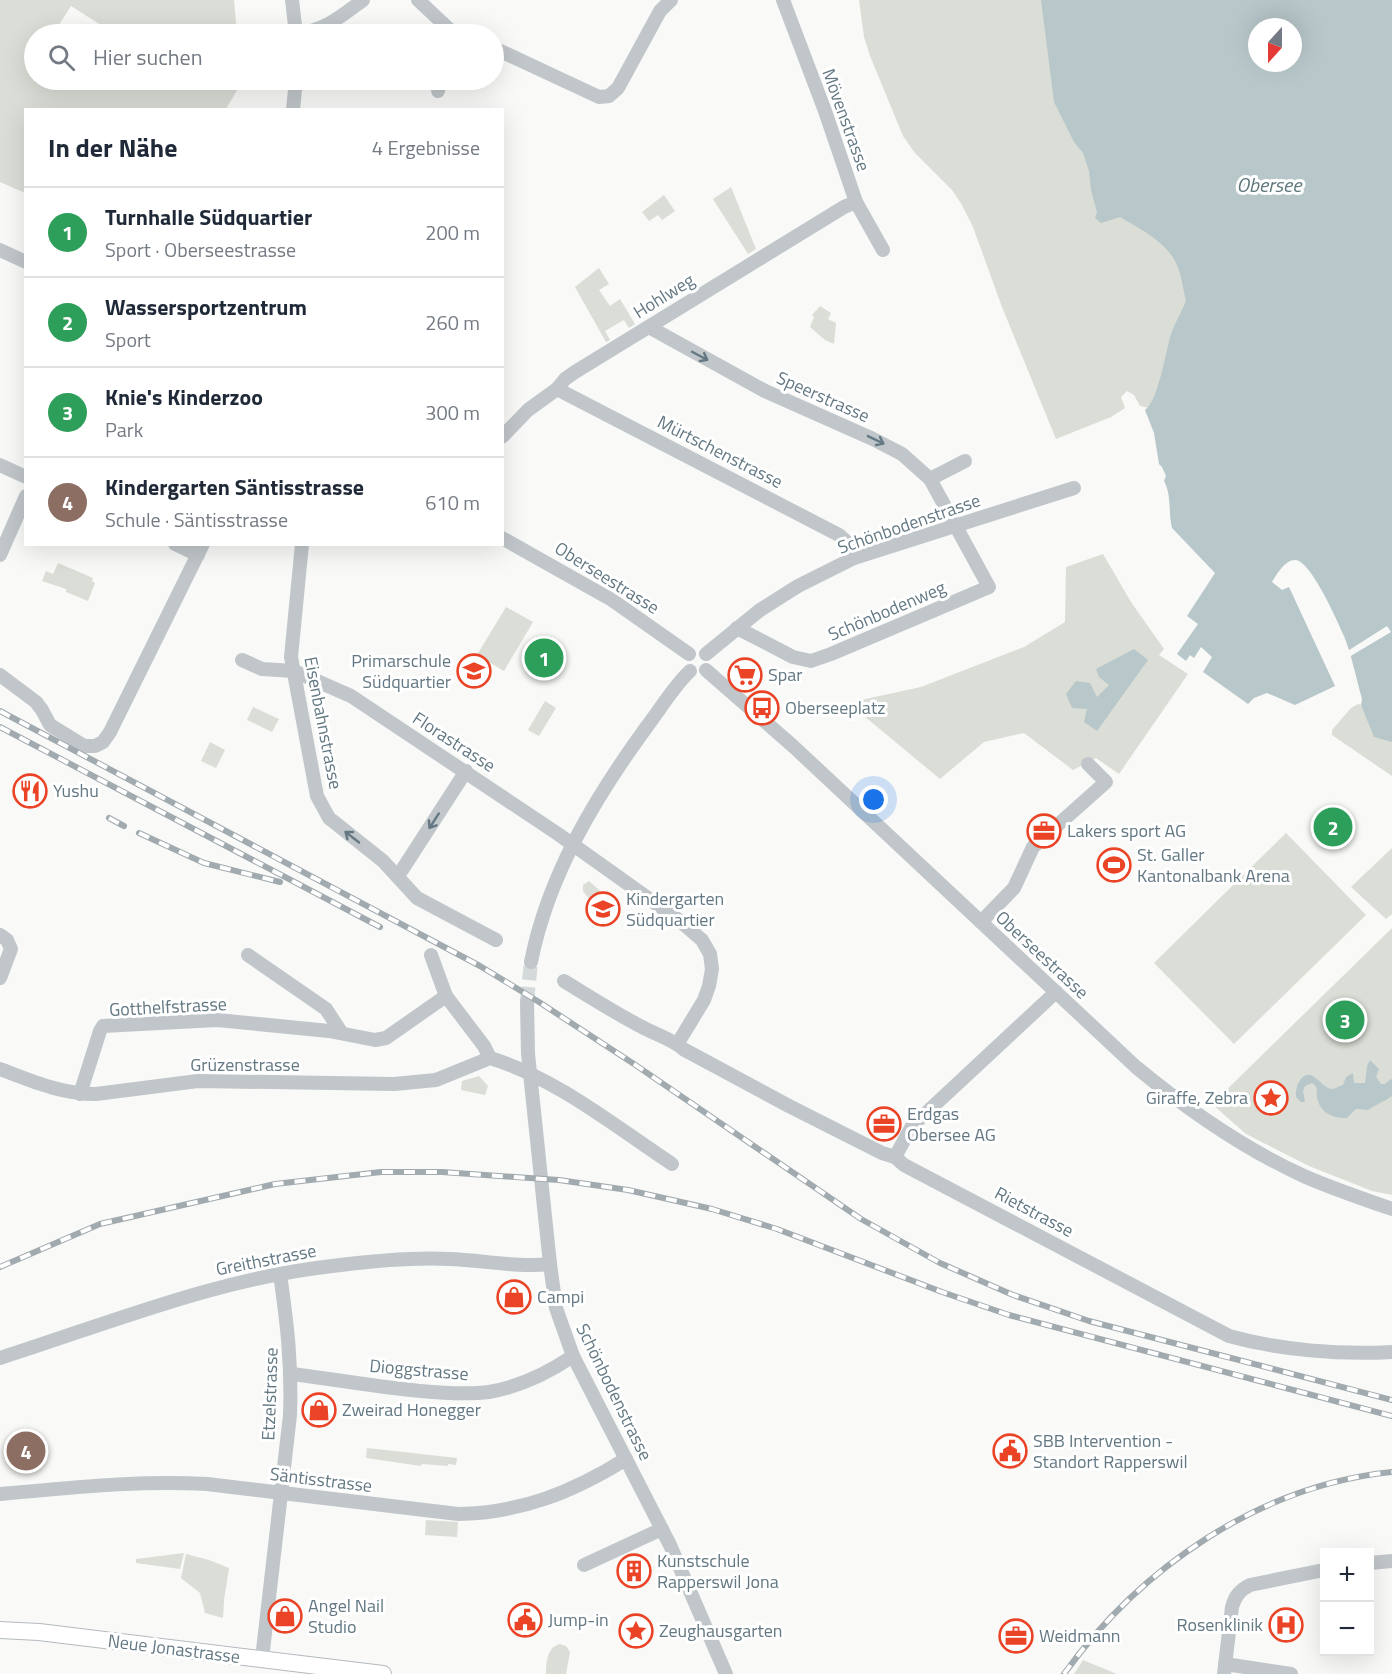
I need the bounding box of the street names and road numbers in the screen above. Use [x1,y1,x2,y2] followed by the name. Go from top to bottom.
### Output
[815,65,878,175] street label: Mövenstrasse
[628,266,699,325] street label: Hohlweg
[772,364,874,429] street label: Speerstrasse
[653,408,788,495] street label: Mürtschenstrasse
[834,486,984,561] street label: Schönbodenstrasse
[550,535,665,621] street label: Oberseestrasse
[824,574,950,648] street label: Schönbodenweg
[297,654,350,792] street label: Eisenbahnstrasse
[407,705,501,779] street label: Florastrasse
[990,904,1095,1005] street label: Oberseestrasse
[108,990,227,1023] street label: Gotthelfstrasse
[190,1051,300,1078] street label: Grüzenstrasse
[990,1179,1079,1244] street label: Rietstrasse
[213,1237,319,1282] street label: Greithstrasse
[570,1319,659,1465] street label: Schönbodenstrasse
[254,1347,285,1441] street label: Etzelstrasse
[368,1352,470,1387] street label: Dioggstrasse
[268,1460,374,1499] street label: Säntisstrasse
[106,1627,242,1670] street label: Neue Jonastrasse

